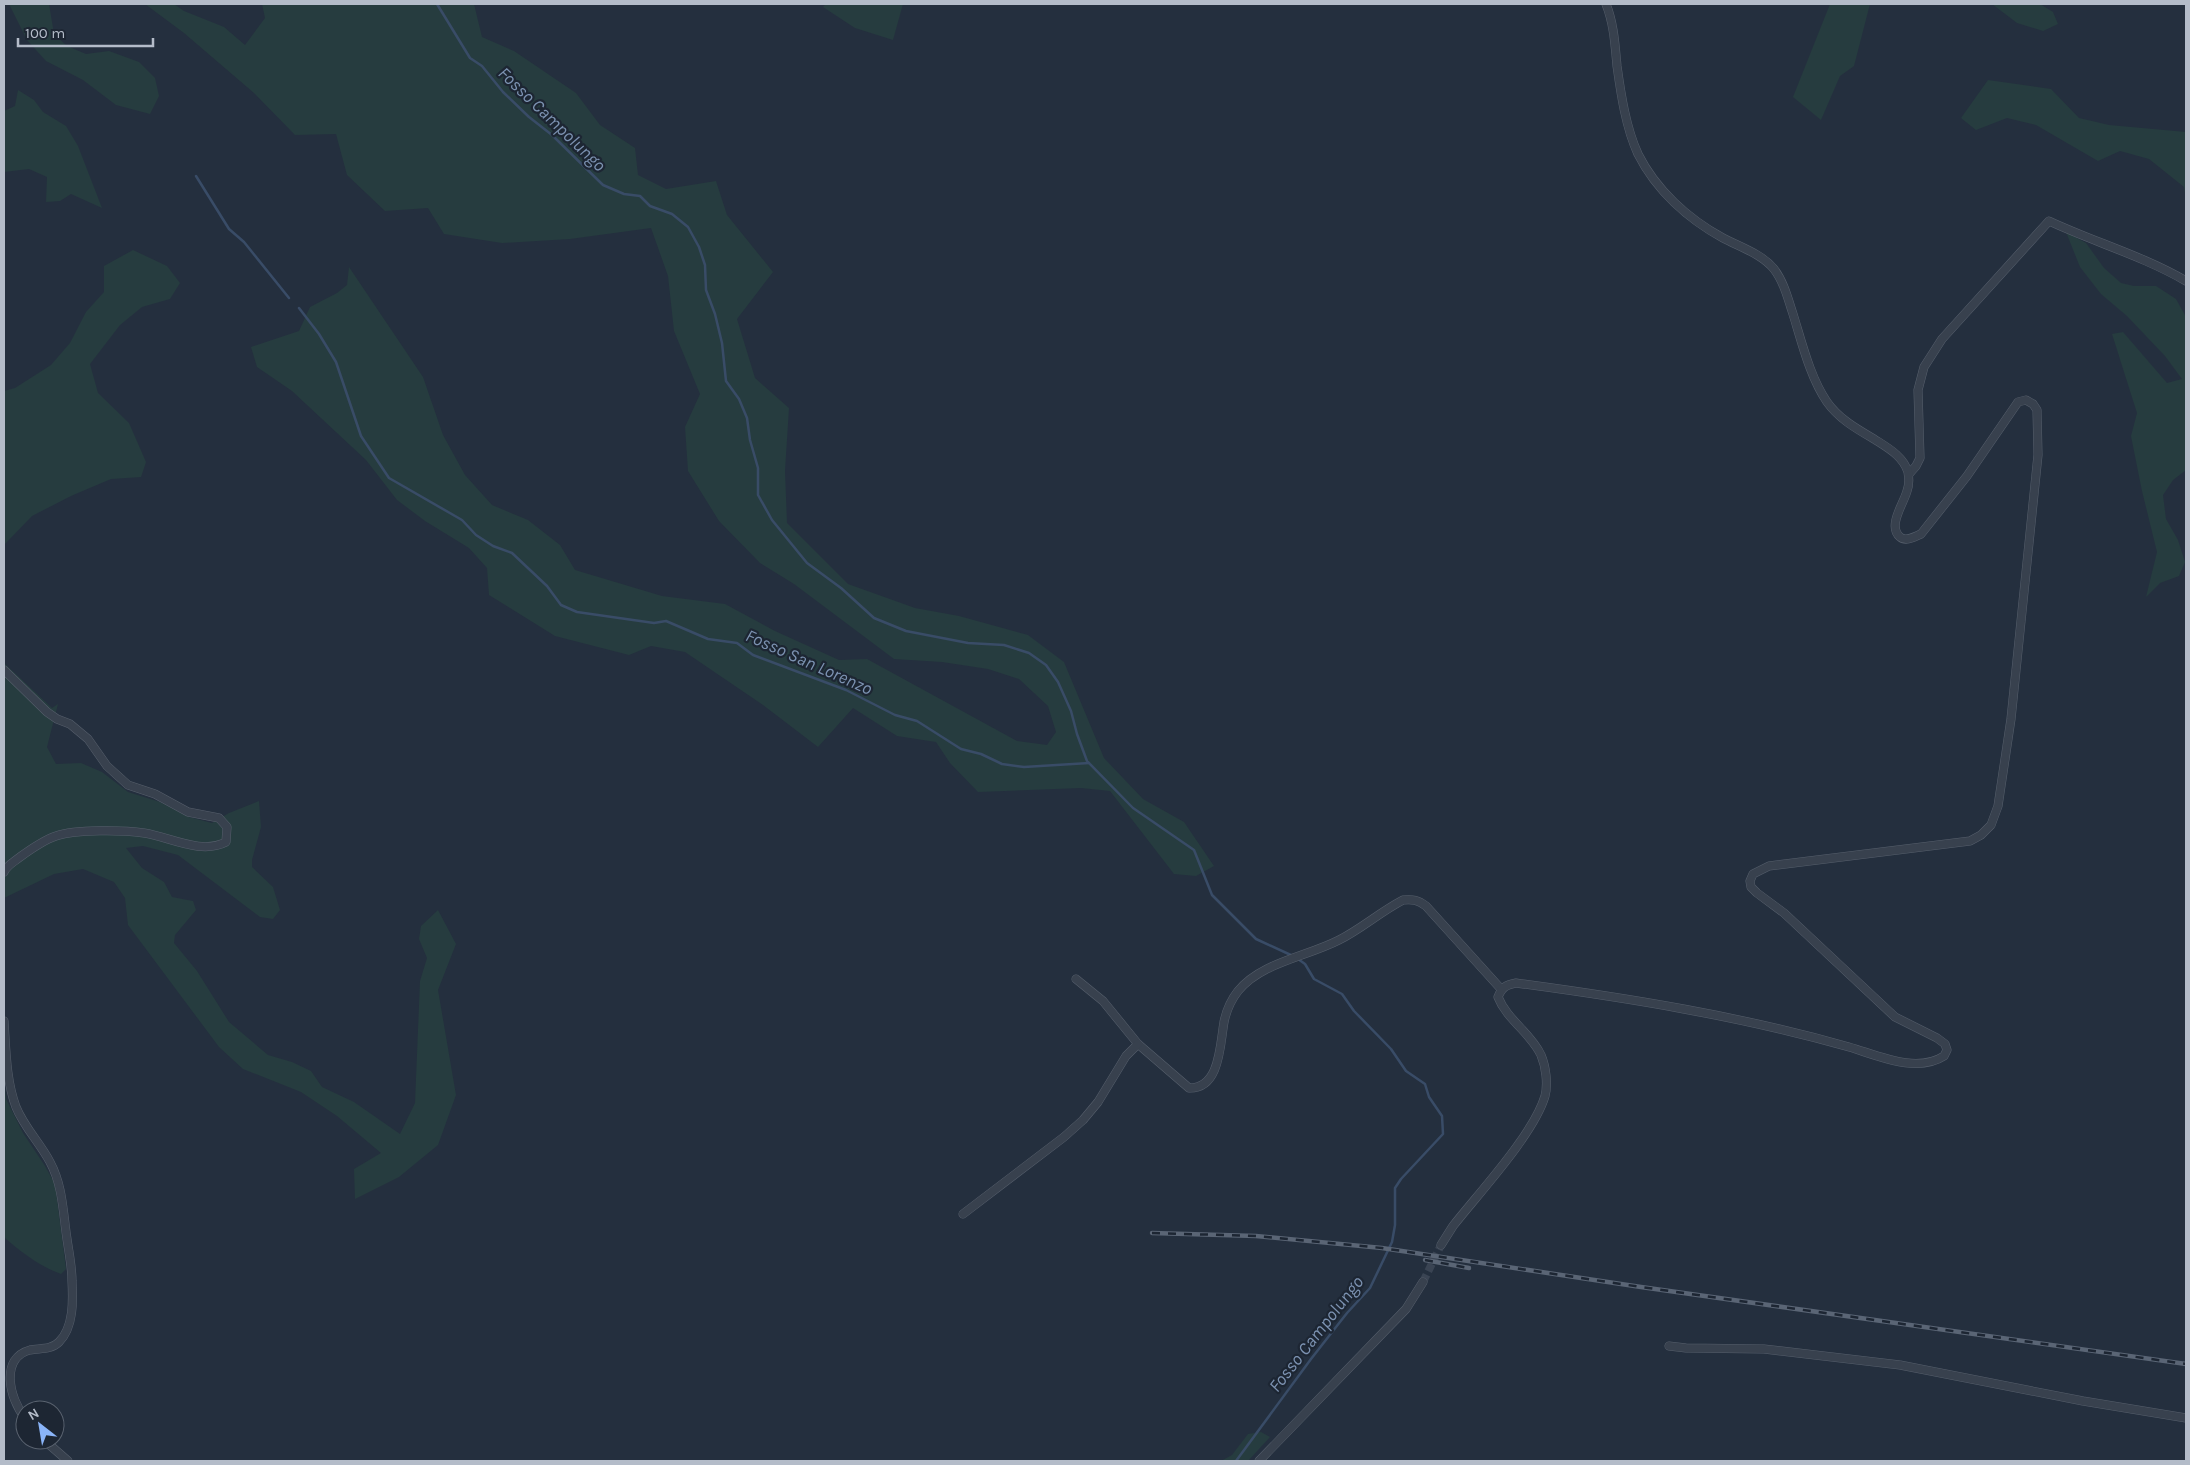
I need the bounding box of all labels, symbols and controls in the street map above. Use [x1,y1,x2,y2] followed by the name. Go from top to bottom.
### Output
[18,15,152,47] scale bar
[25,24,65,42] text: 100 m
[494,62,611,176] water label: Fosso Campolungo
[742,624,876,700] water label: Fosso San Lorenzo
[1264,1271,1368,1396] water label: Fosso Campolungo
[15,1400,65,1450] north arrow
[25,1404,42,1424] text: N

